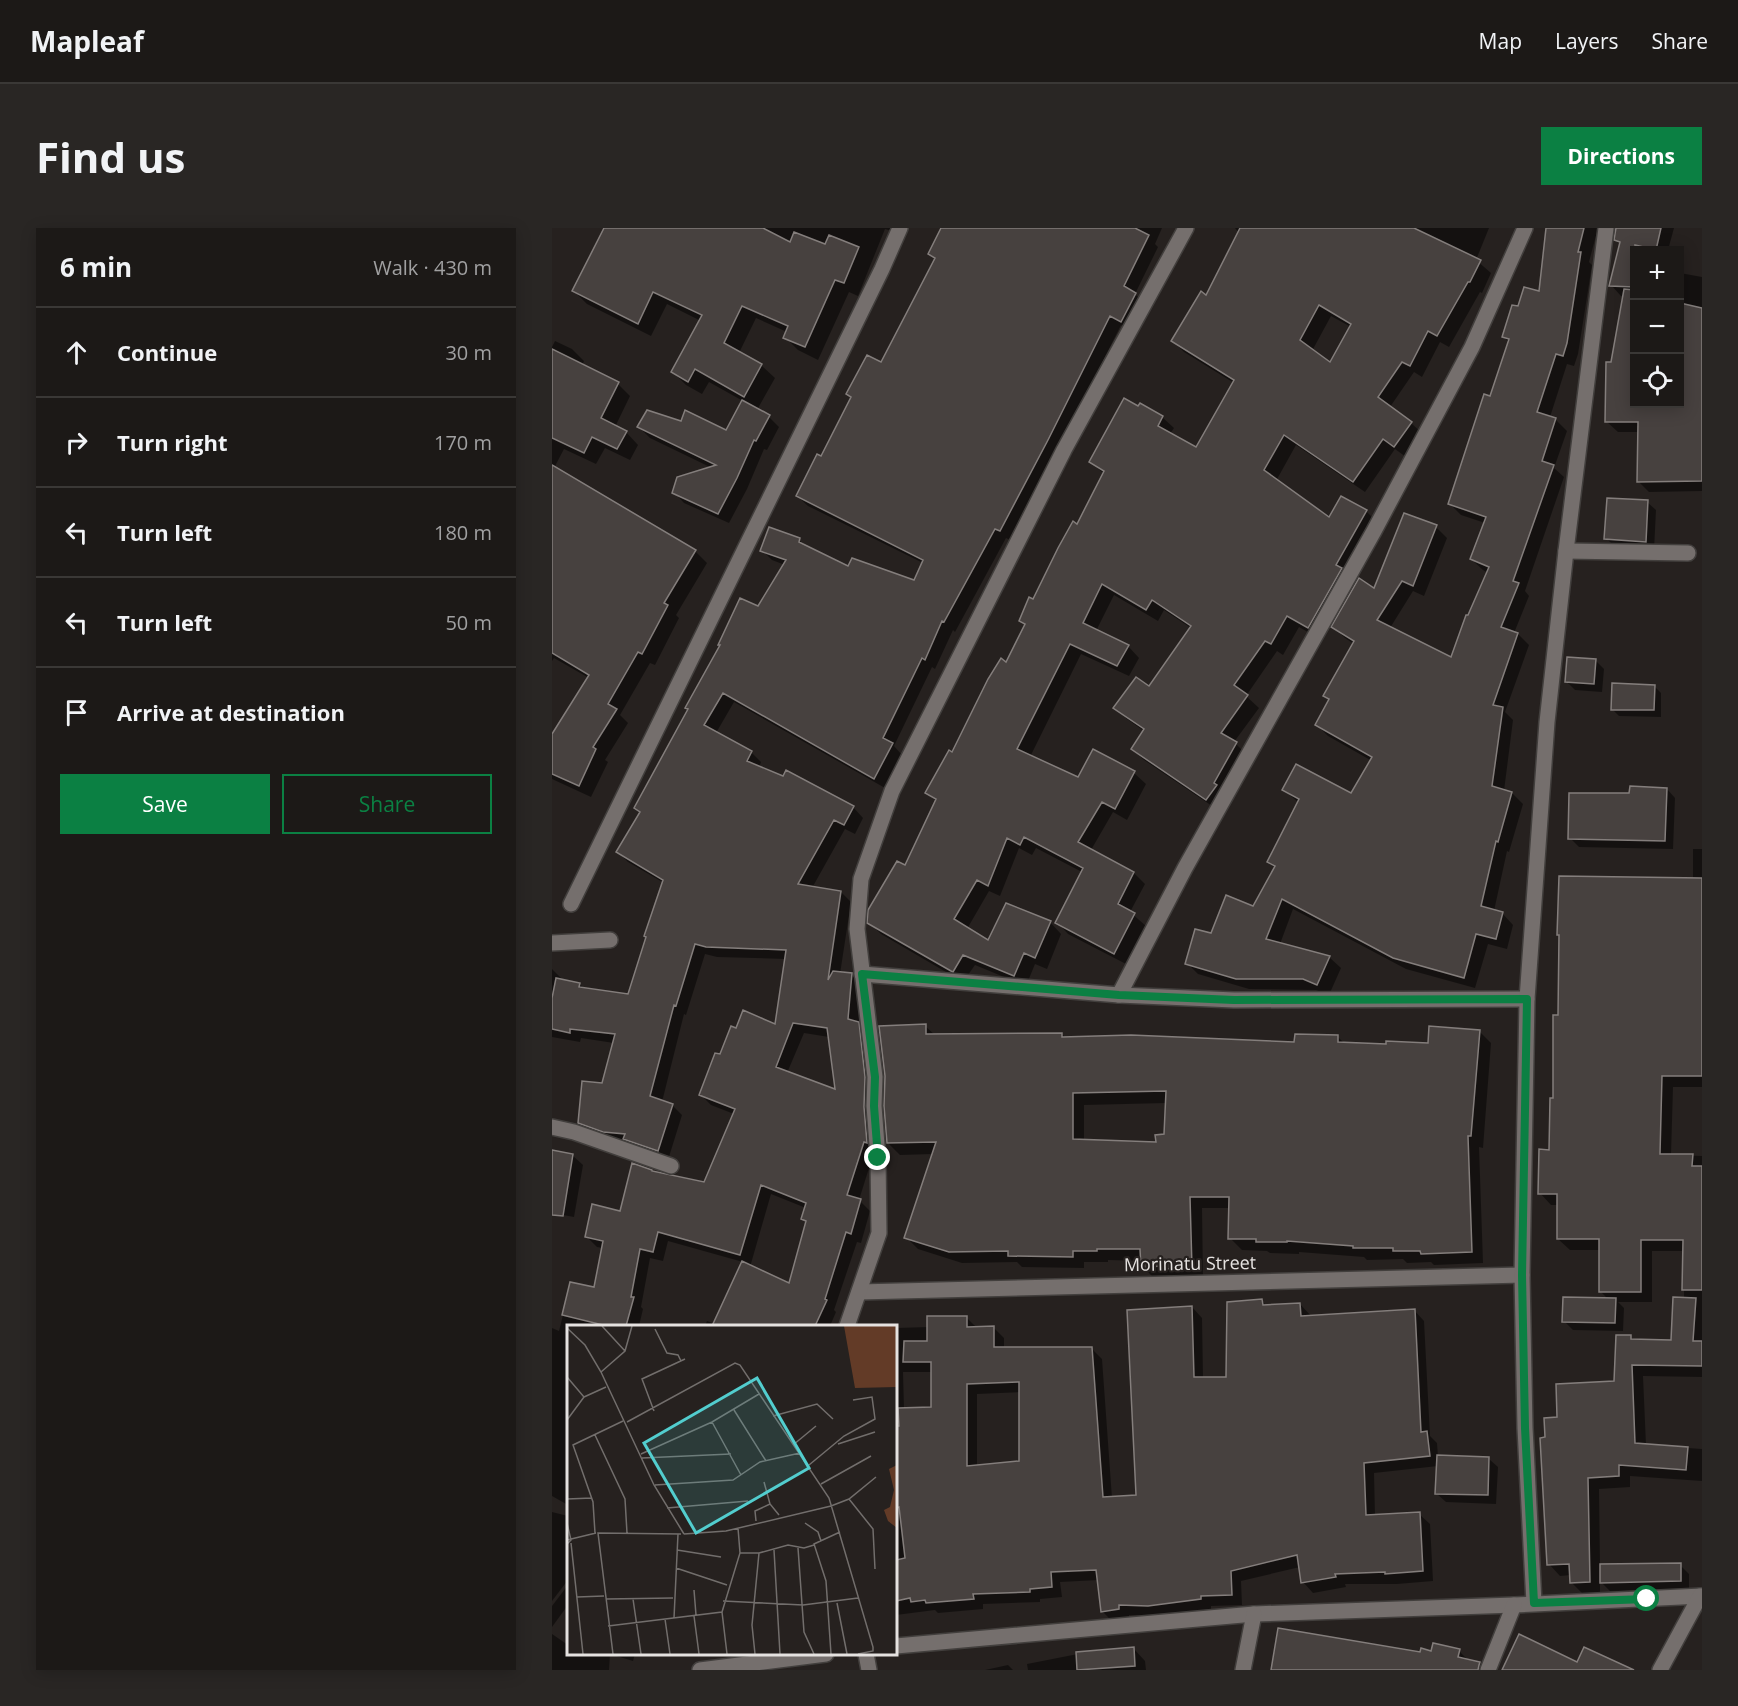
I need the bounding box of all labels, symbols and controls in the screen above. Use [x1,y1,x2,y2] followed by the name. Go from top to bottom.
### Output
[30,22,144,60] text: Mapleaf
[1479,27,1522,55] text: Map
[1555,27,1619,55] text: Layers
[1652,27,1708,55] text: Share
[1541,127,1702,185] button: Directions
[36,128,185,185] text: Find us
[1630,246,1684,408] map controls
[1630,246,1684,300] button: +
[60,249,132,285] text: 6 min
[373,254,492,281] text: Walk · 430 m
[1630,300,1684,354] button: −
[60,336,93,369] icon: ahead
[117,337,217,367] text: Continue
[445,339,492,366] text: 30 m
[1630,354,1684,408] button: locate
[60,426,93,459] icon: right
[117,427,228,457] text: Turn right
[434,429,492,456] text: 170 m
[60,516,93,549] icon: left
[117,517,212,547] text: Turn left
[434,519,492,546] text: 180 m
[60,606,93,639] icon: left
[117,607,212,637] text: Turn left
[445,609,492,636] text: 50 m
[60,696,93,729] icon: arrive
[117,697,345,727] text: Arrive at destination
[60,774,270,834] button: Save
[282,774,492,834] button: Share
[864,1144,890,1170] route end
[1124,1250,1256,1276] street label: Morinatu Street
[567,1325,897,1655] inset map
[1633,1585,1659,1611] route start

